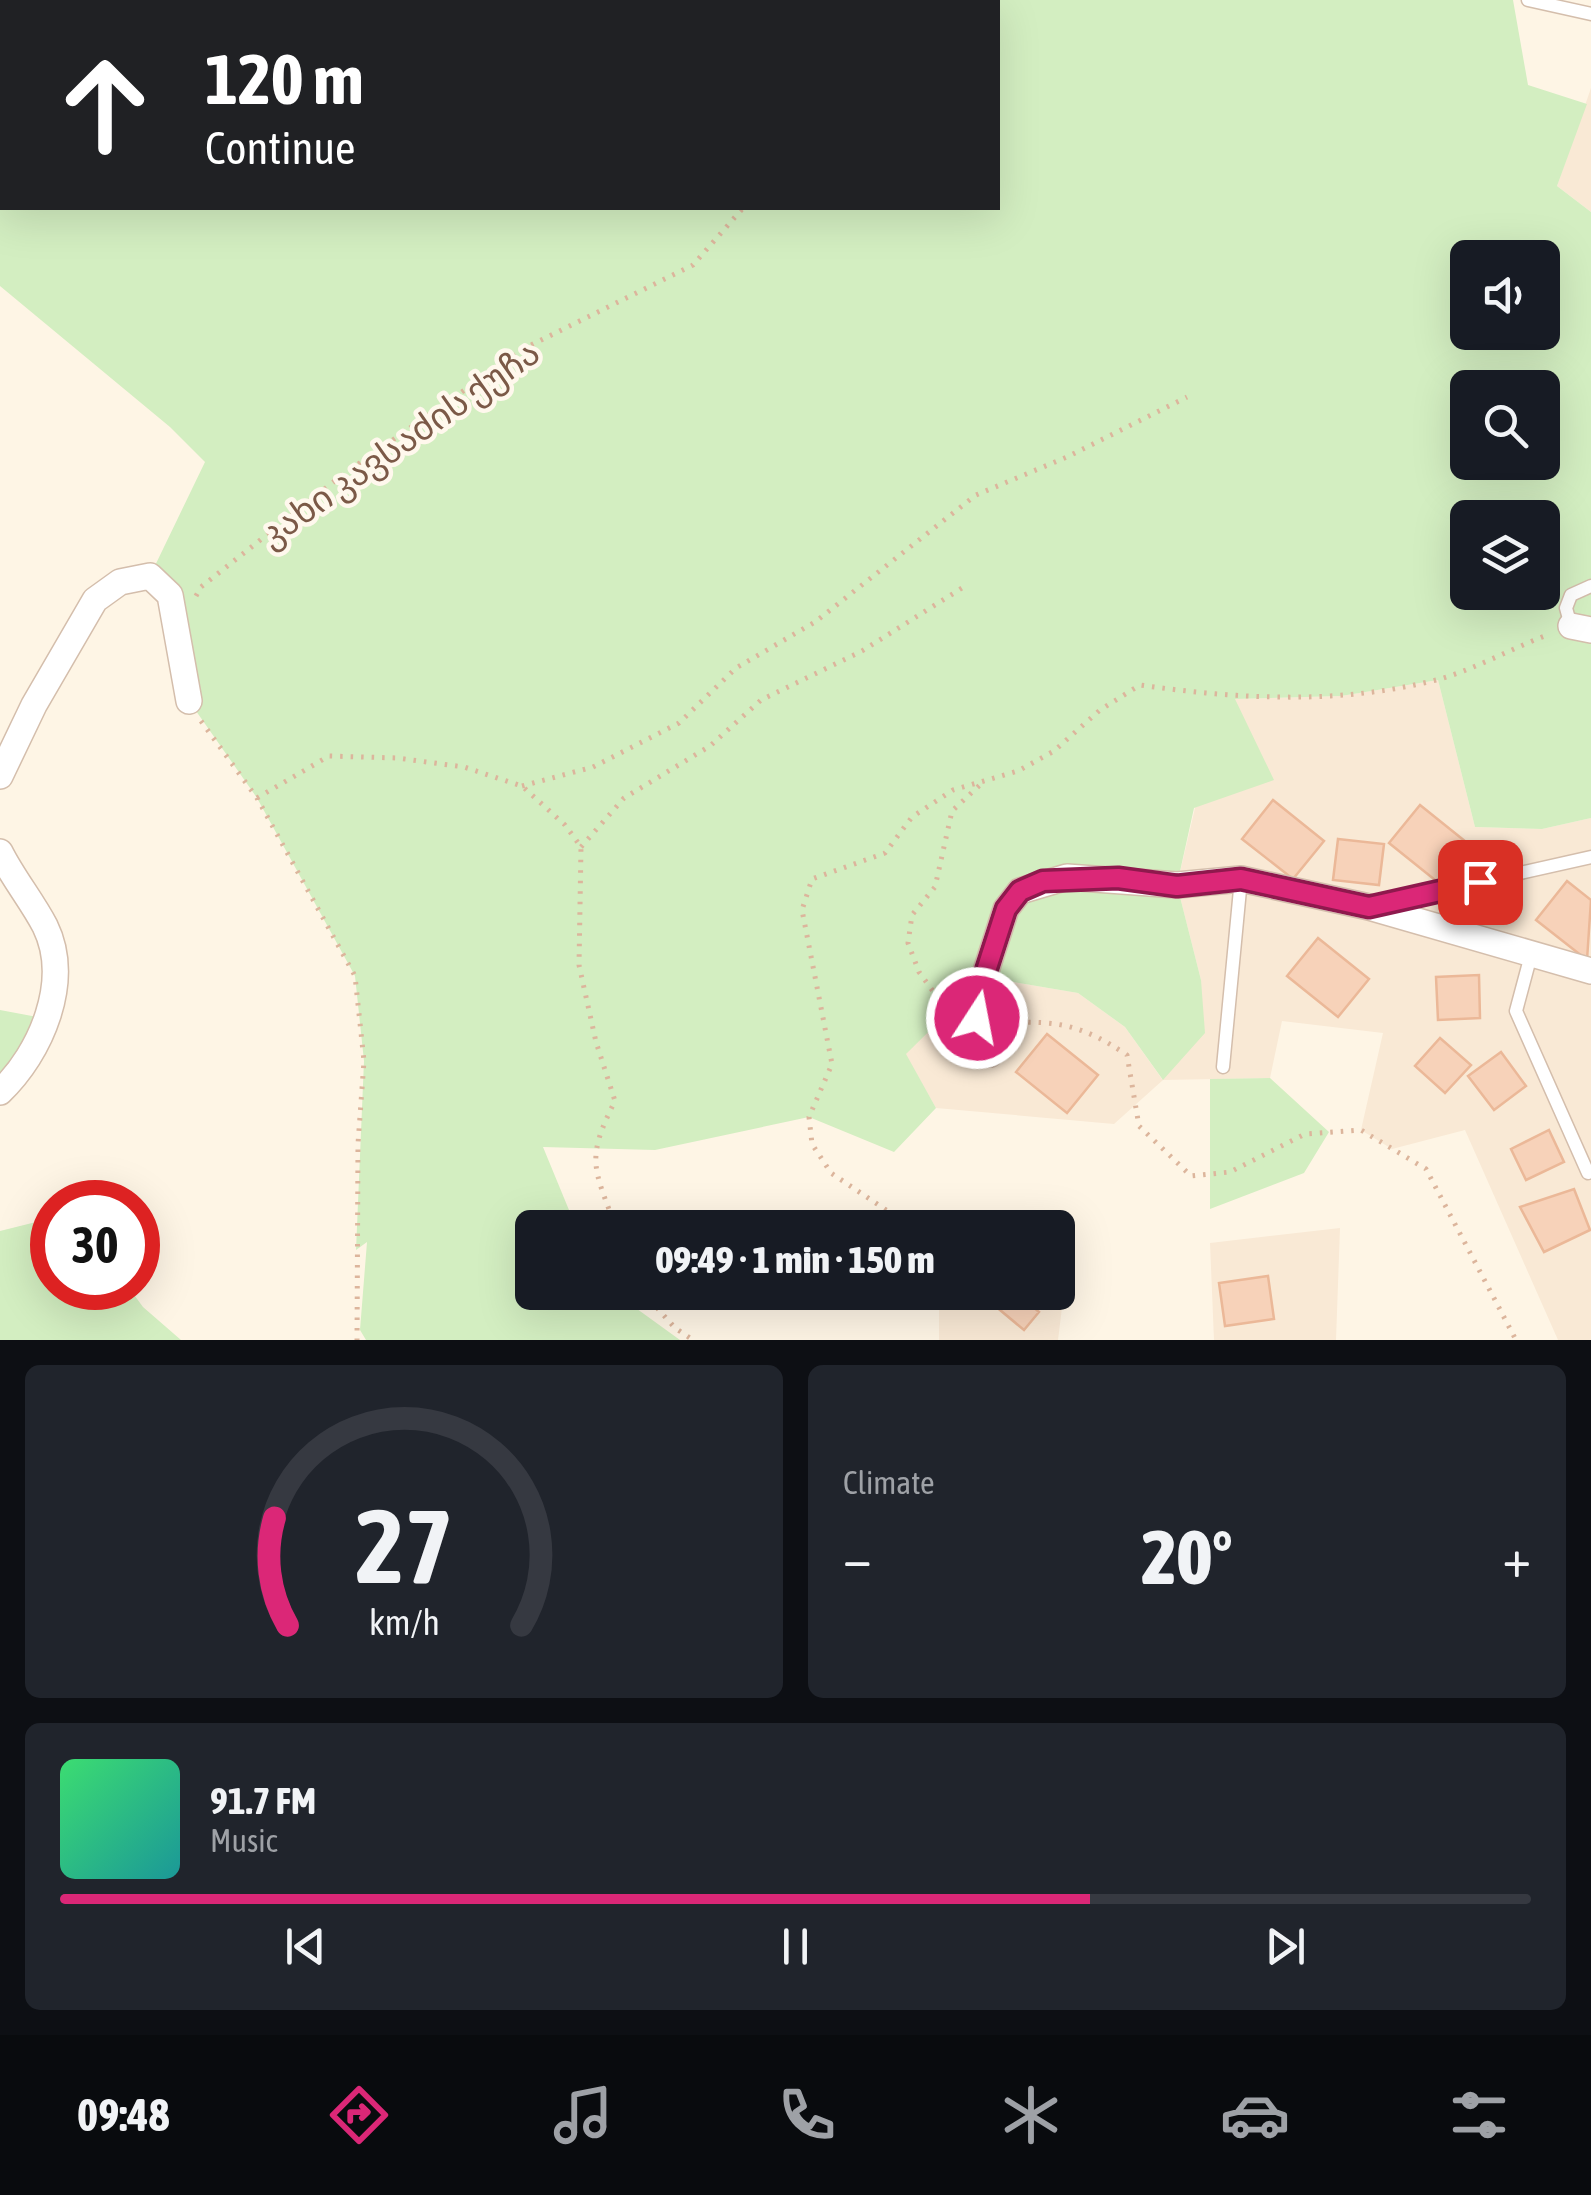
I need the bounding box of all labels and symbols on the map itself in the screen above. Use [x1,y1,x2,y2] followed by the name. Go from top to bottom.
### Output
[251,331,548,556] street label: კახი კავსაძის ქუჩა
[1438,840,1523,925] pin
[925,966,1029,1070] position arrow
[30,1180,160,1310] speed limit sign: 30

